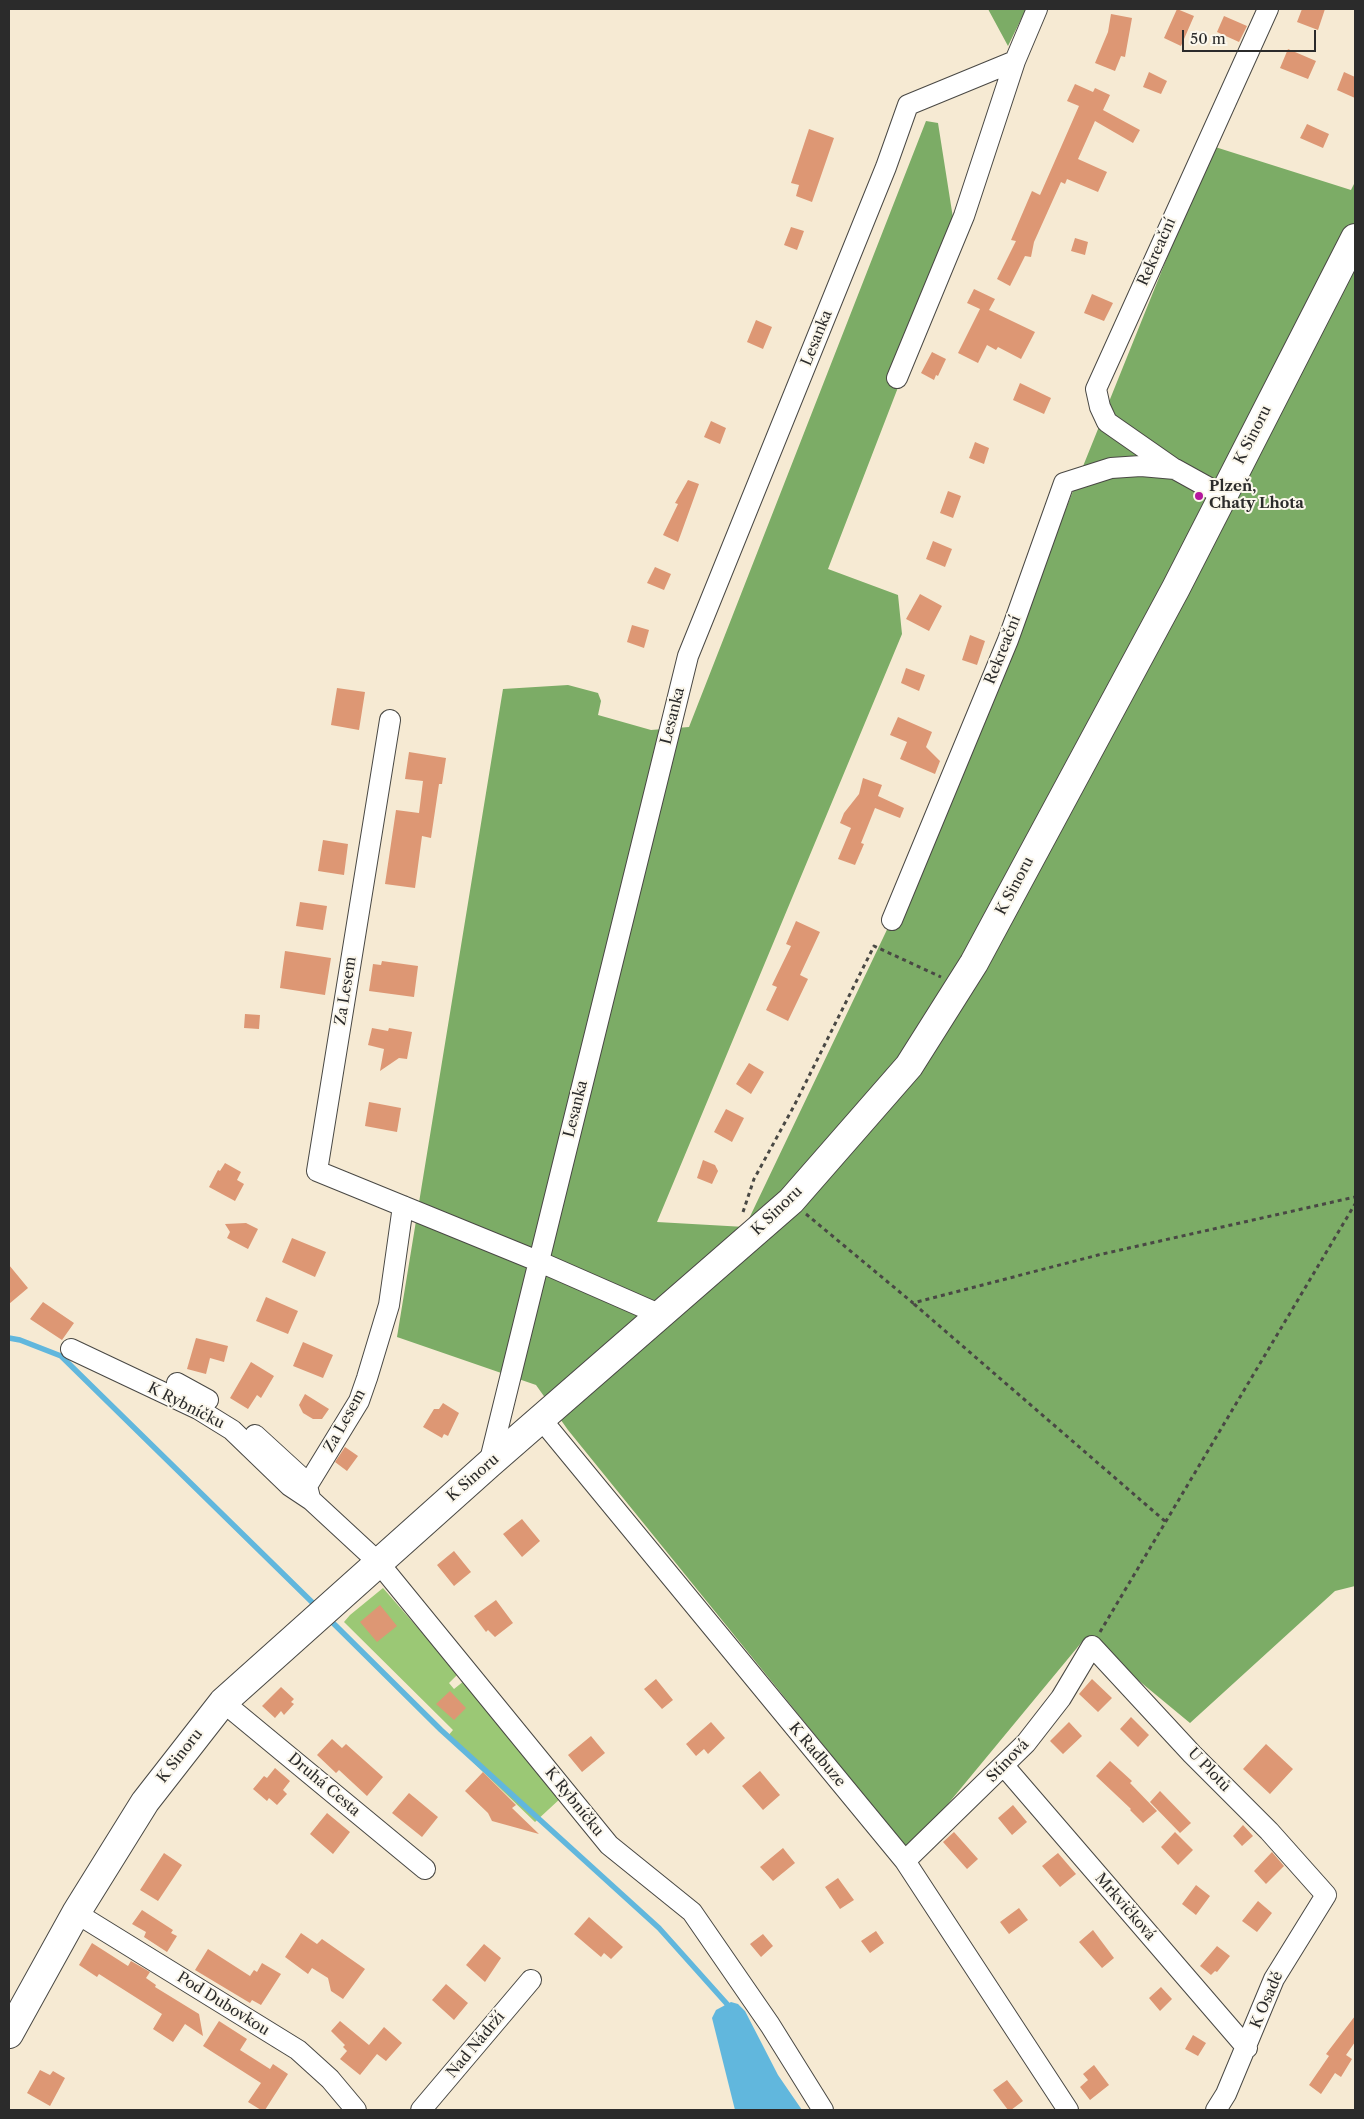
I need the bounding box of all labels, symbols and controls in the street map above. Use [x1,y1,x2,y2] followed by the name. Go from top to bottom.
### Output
[1184,20,1318,52] scale bar
[1190,29,1226,48] text: 50 m
[1134,215,1180,289] street label: Rekreační
[798,308,836,368] street label: Lesanka
[1231,403,1275,467] street label: K Sinoru
[1209,478,1304,513] place label: Plzeň, Chaty Lhota
[1193,490,1205,502] marker: Plzeň, Chaty Lhota
[981,613,1025,687] street label: Rekreační
[657,686,689,746] street label: Lesanka
[992,854,1038,918] street label: K Sinoru
[332,955,360,1027] street label: Za Lesem
[560,1079,592,1139] street label: Lesanka
[748,1183,806,1239] street label: K Sinoru
[145,1379,227,1433] street label: K Rybníčku
[320,1386,370,1456] street label: Za Lesem
[443,1450,503,1506] street label: K Sinoru
[785,1719,849,1791] street label: K Radbuze
[153,1725,207,1787] street label: K Sinoru
[983,1736,1033,1786] street label: Stínová
[1184,1744,1234,1796] street label: U Plotů
[284,1750,364,1820] street label: Druhá Cesta
[541,1764,607,1840] street label: K Rybníčku
[1091,1870,1159,1944] street label: Mrkvičková
[173,1968,273,2040] street label: Pod Dubovkou
[1247,1969,1287,2031] street label: K Osadě
[443,2008,509,2082] street label: Nad Nádrží

